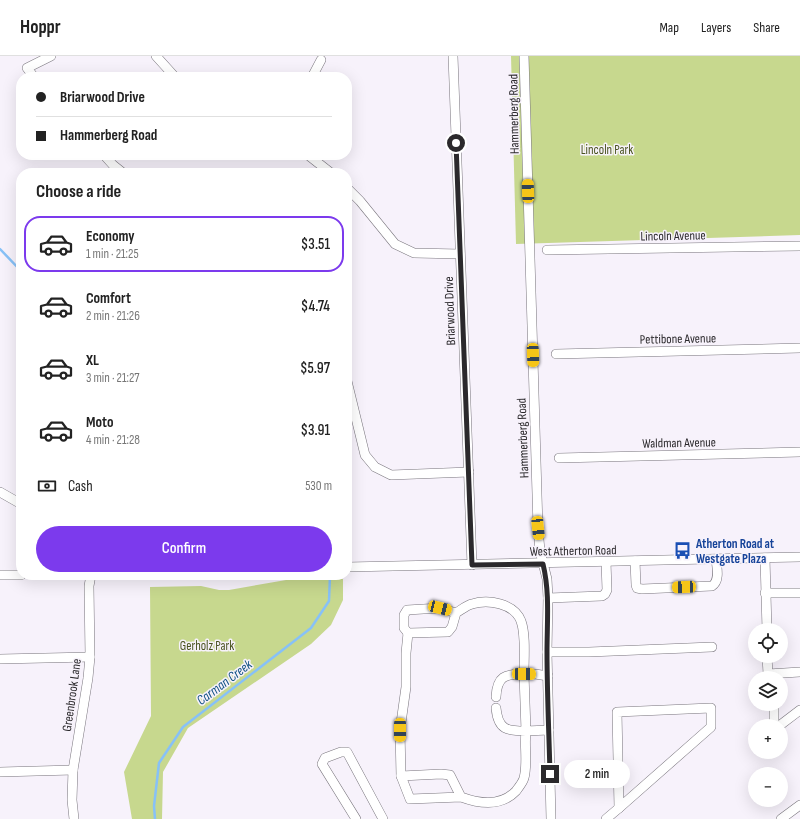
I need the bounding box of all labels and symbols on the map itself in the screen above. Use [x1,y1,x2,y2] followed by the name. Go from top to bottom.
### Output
[505,74,523,154] street label: Hammerberg Road
[447,134,465,152] route start
[581,142,633,158] park label: Lincoln Park
[522,179,534,203] car
[640,227,706,245] street label: Lincoln Avenue
[441,276,459,346] street label: Briarwood Drive
[640,330,716,348] street label: Pettibone Avenue
[527,343,539,367] car
[514,398,532,478] street label: Hammerberg Road
[642,434,716,452] street label: Waldman Avenue
[531,515,545,541] car
[695,536,775,567] place label: Atherton Road at Westgate Plaza
[673,540,693,560] bus stop icon: Atherton Road at Westgate Plaza
[529,542,617,560] street label: West Atherton Road
[672,581,696,593] car
[427,599,453,617] car
[180,638,234,654] park label: Gerholz Park
[193,656,256,709] water label: Carman Creek
[59,658,85,733] street label: Greenbrook Lane
[512,668,536,680] car
[394,718,406,742] car
[564,760,630,788] callout: 2 min
[541,765,559,783] route end

